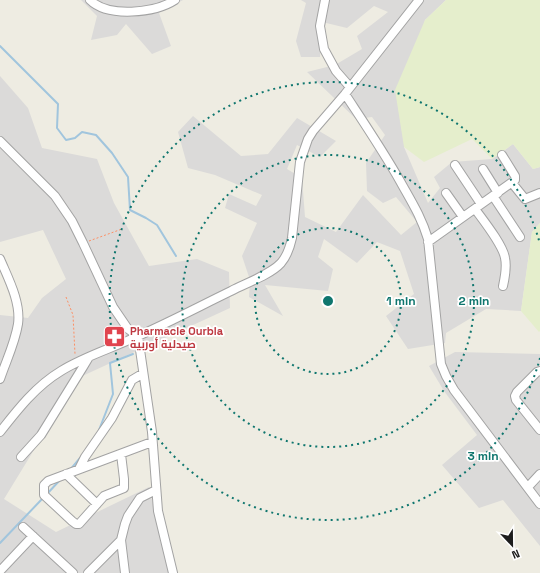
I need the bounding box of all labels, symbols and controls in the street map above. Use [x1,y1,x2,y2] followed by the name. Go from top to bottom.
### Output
[386,293,416,309] text: 1 min
[458,293,490,309] text: 2 min
[321,294,335,308] centre of rings
[101,324,127,350] pharmacy icon: Pharmacie Ourbia صيدلية أوربية
[130,324,224,352] place label: Pharmacie Ourbia صيدلية أوربية
[467,448,499,464] text: 3 min
[492,525,532,565] north arrow
[510,546,522,562] text: N

